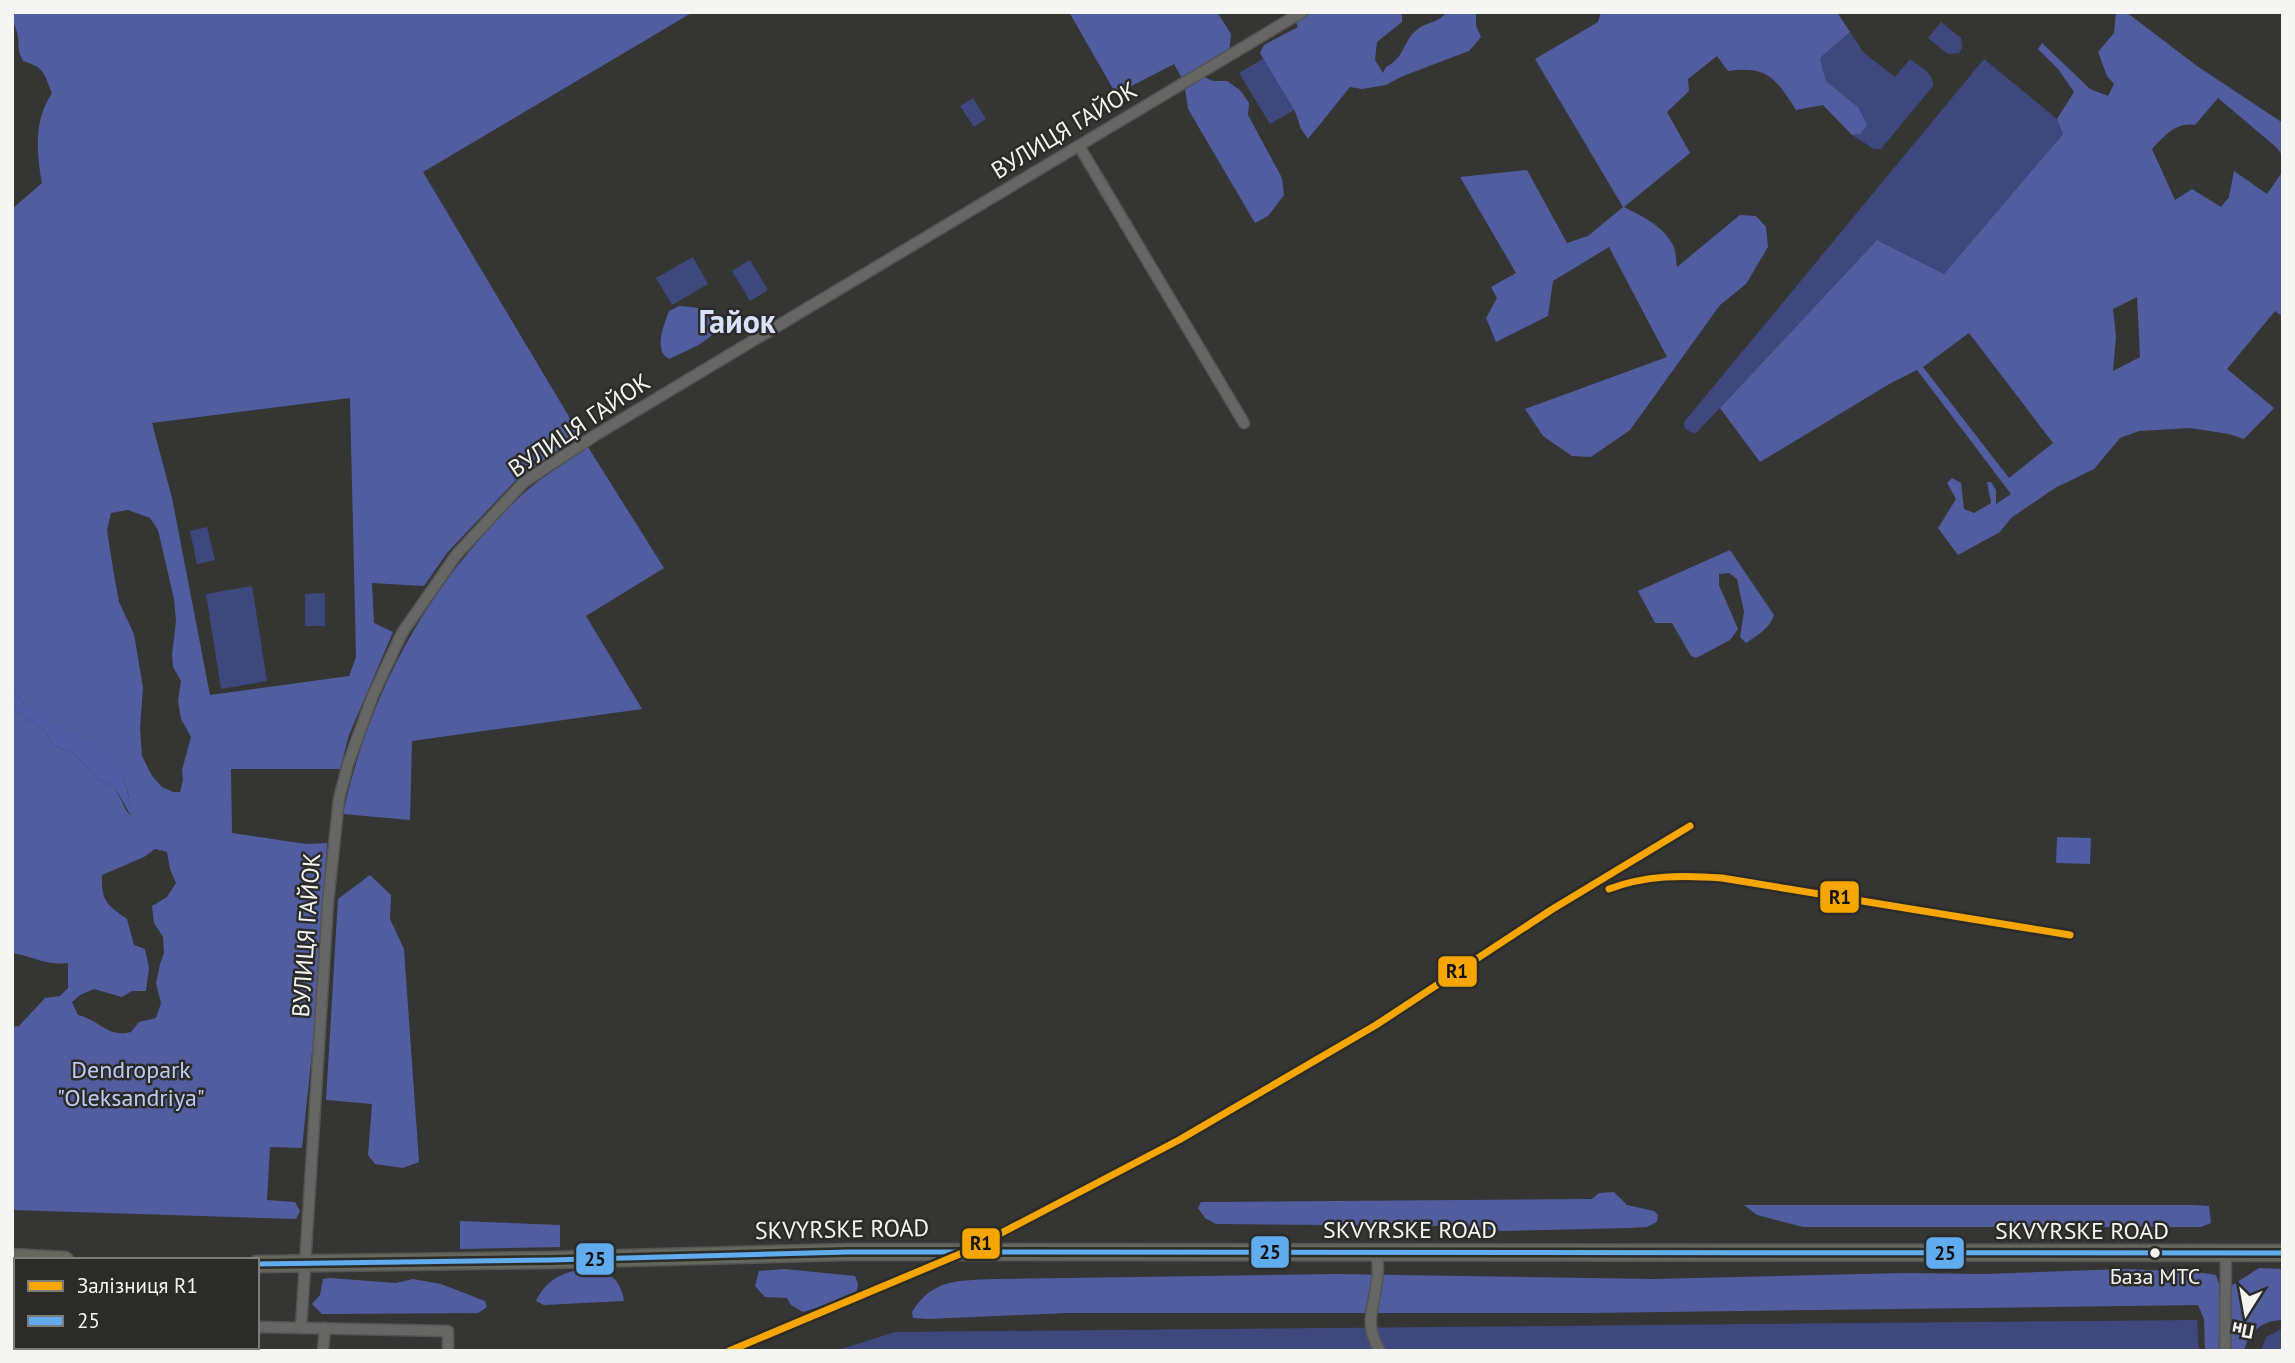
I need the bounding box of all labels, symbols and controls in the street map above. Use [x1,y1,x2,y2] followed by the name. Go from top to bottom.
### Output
[985,74,1143,186] street label: ВУЛИЦЯ ГАЙОК
[699,300,776,342] district label: Гайок
[502,366,656,484] street label: ВУЛИЦЯ ГАЙОК
[285,852,327,1018] street label: ВУЛИЦЯ ГАЙОК
[1819,880,1860,914] line badge: R1
[1829,885,1851,909] text: R1
[1437,955,1478,988] line badge: R1
[1446,959,1468,983] text: R1
[57,1054,205,1113] park label: Dendropark "Oleksandriya"
[755,1212,929,1246] street label: SKVYRSKE ROAD
[1323,1214,1497,1245] street label: SKVYRSKE ROAD
[1995,1215,2169,1246] street label: SKVYRSKE ROAD
[961,1227,1001,1260] line badge: R1
[970,1231,992,1255] text: R1
[1250,1235,1290,1269] line badge: 25
[1925,1236,1965,1270] line badge: 25
[1259,1240,1281,1264] text: 25
[1934,1241,1956,1265] text: 25
[575,1242,615,1276] line badge: 25
[2148,1246,2162,1260] marker: База МТС
[584,1247,606,1271] text: 25
[14,1258,259,1349] legend
[2110,1262,2200,1290] place label: База МТС
[77,1272,198,1299] text: Залізниця R1
[2211,1279,2281,1349] north arrow
[77,1307,100,1334] text: 25
[2229,1317,2256,1345] text: Пн

